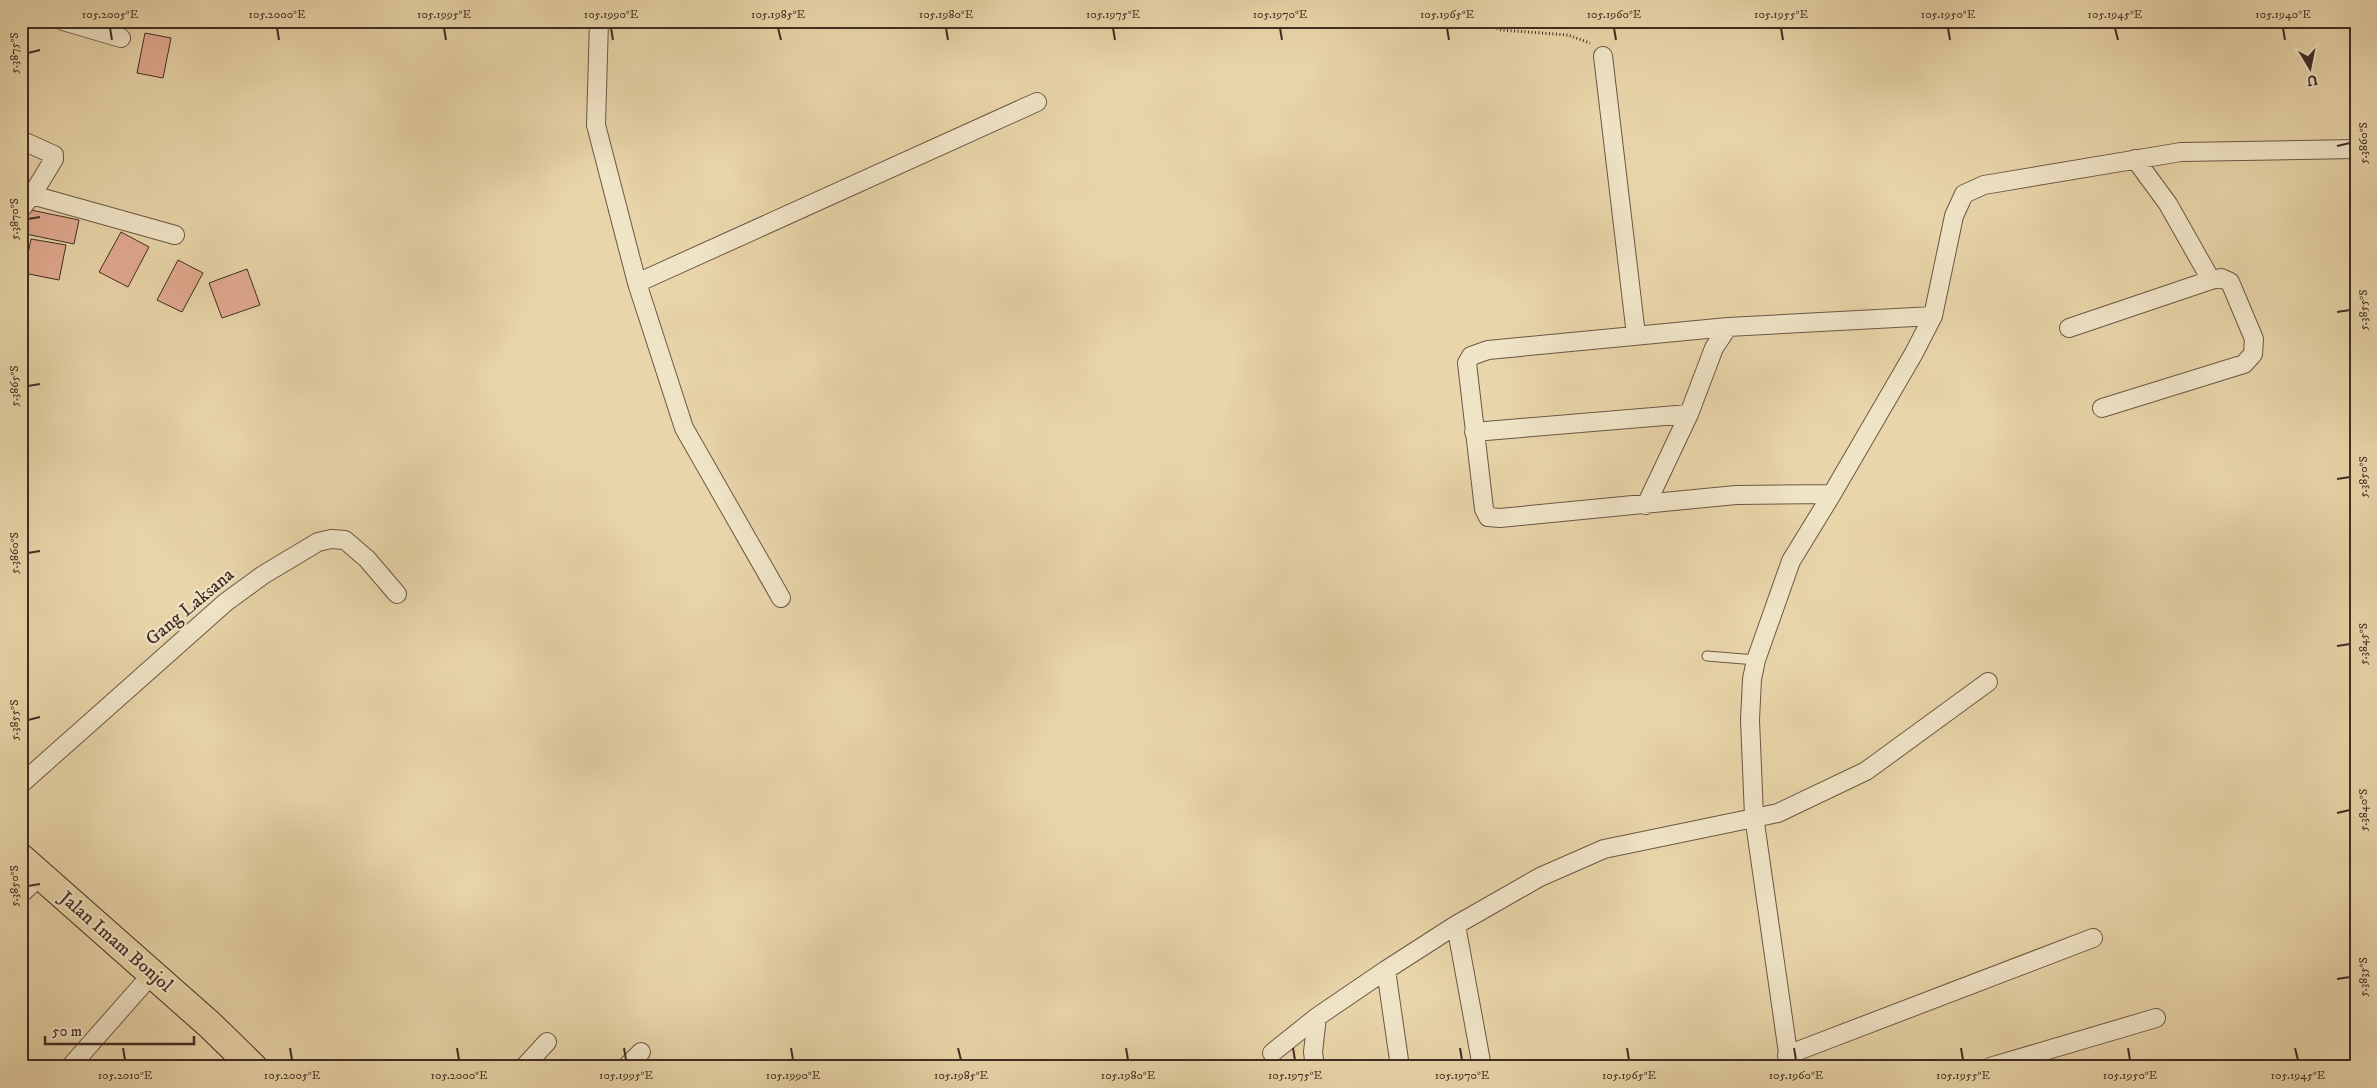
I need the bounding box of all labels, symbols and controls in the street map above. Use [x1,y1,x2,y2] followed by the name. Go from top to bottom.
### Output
[82,7,139,22] text: 105.2005°E
[249,7,306,22] text: 105.2000°E
[417,7,471,22] text: 105.1995°E
[584,7,639,22] text: 105.1990°E
[751,7,805,22] text: 105.1985°E
[919,7,974,22] text: 105.1980°E
[1086,7,1141,22] text: 105.1975°E
[1253,7,1308,22] text: 105.1970°E
[1420,7,1475,22] text: 105.1965°E
[1587,7,1642,22] text: 105.1960°E
[1754,7,1808,22] text: 105.1955°E
[1921,7,1976,22] text: 105.1950°E
[2088,7,2143,22] text: 105.1945°E
[2255,7,2311,22] text: 105.1940°E
[7,32,22,74] text: 5.3875°S
[2284,42,2334,92] north arrow
[2305,70,2319,90] text: U
[2356,122,2371,164] text: 5.3860°S
[7,198,22,240] text: 5.3870°S
[2356,290,2371,331] text: 5.3855°S
[7,365,22,407] text: 5.3865°S
[2356,456,2371,498] text: 5.3850°S
[7,532,22,574] text: 5.3860°S
[141,563,239,651] street label: Gang Laksana
[2356,623,2371,665] text: 5.3845°S
[7,700,22,741] text: 5.3855°S
[2356,789,2371,831] text: 5.3840°S
[7,865,22,907] text: 5.3850°S
[53,885,177,998] street label: Jalan Imam Bonjol
[2356,957,2371,997] text: 5.3835°S
[45,1013,194,1045] scale bar
[52,1022,82,1041] text: 50 m
[98,1068,153,1083] text: 105.2010°E
[264,1068,321,1083] text: 105.2005°E
[431,1068,488,1083] text: 105.2000°E
[599,1068,653,1083] text: 105.1995°E
[766,1068,821,1083] text: 105.1990°E
[934,1068,988,1083] text: 105.1985°E
[1101,1068,1156,1083] text: 105.1980°E
[1268,1068,1323,1083] text: 105.1975°E
[1435,1068,1490,1083] text: 105.1970°E
[1602,1068,1657,1083] text: 105.1965°E
[1769,1068,1824,1083] text: 105.1960°E
[1936,1068,1990,1083] text: 105.1955°E
[2103,1068,2158,1083] text: 105.1950°E
[2271,1068,2326,1083] text: 105.1945°E

